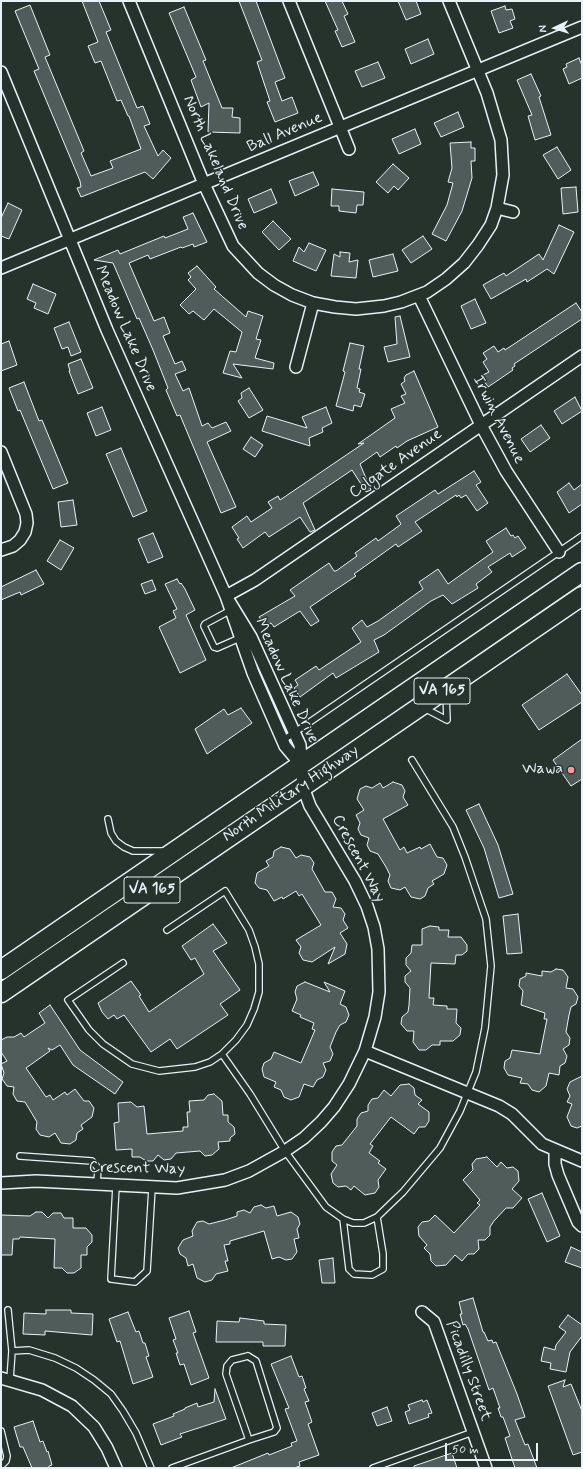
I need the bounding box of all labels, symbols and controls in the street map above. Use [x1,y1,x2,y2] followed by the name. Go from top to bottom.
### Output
[535,8,575,48] north arrow
[536,25,550,33] text: N
[178,93,252,233] street label: North Lakeland Drive
[244,109,326,157] street label: Ball Avenue
[90,263,160,395] street label: Meadow Lake Drive
[468,373,528,467] street label: Irwin Avenue
[346,425,446,503] street label: Colgate Avenue
[250,616,322,746] street label: Meadow Lake Drive
[414,678,470,704] road number: VA 165
[219,741,363,847] street label: North Military Highway
[522,760,563,780] place label: Wawa
[566,765,576,775] marker: Wawa
[327,812,389,906] street label: Crescent Way
[124,877,180,903] road number: VA 165
[89,1159,185,1179] street label: Crescent Way
[441,1318,495,1424] street label: Picadilly Street
[447,1435,540,1461] scale bar
[452,1442,479,1458] text: 50 m

